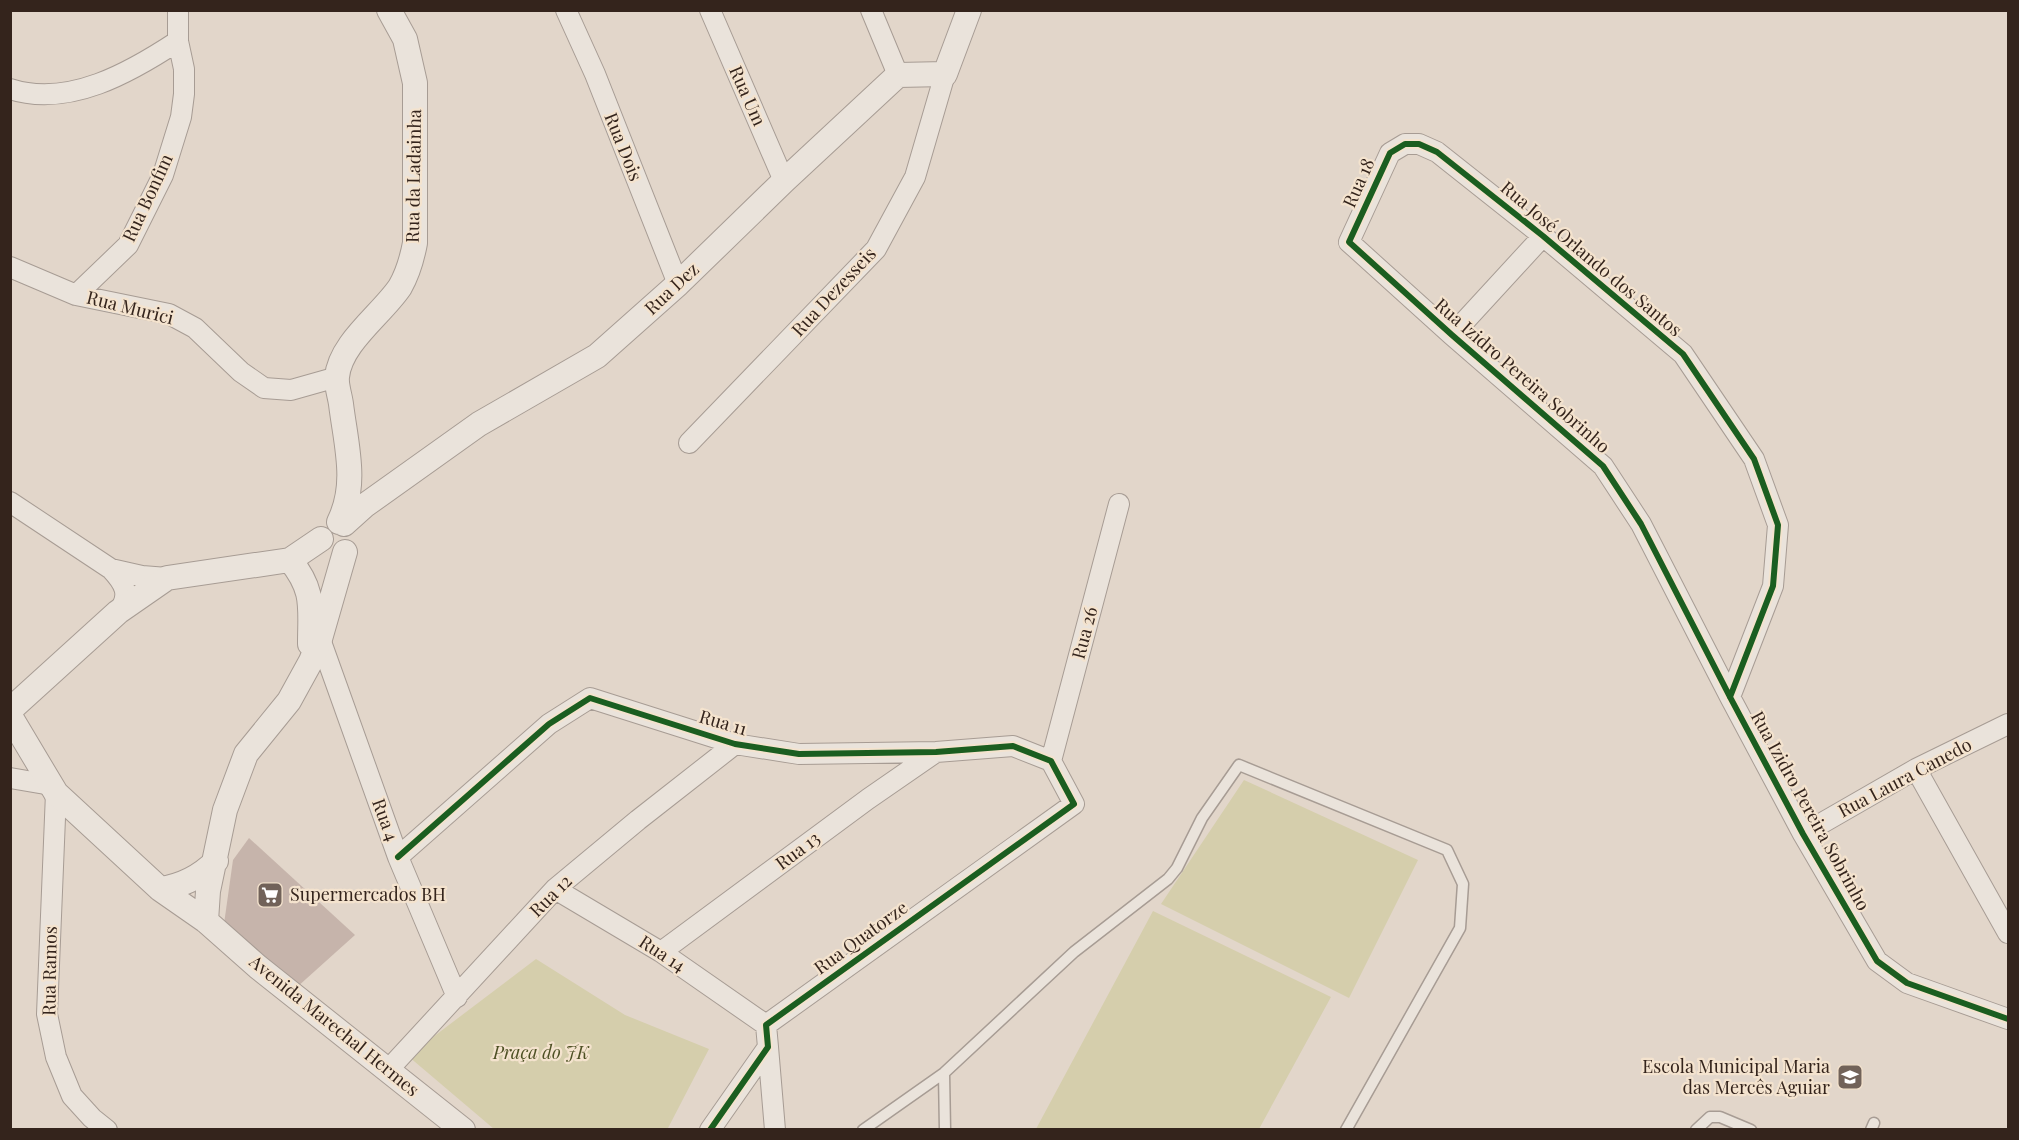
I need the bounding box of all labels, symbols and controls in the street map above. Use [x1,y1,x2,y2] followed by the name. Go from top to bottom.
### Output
[724,62,772,129] street label: Rua Um
[400,109,426,243] street label: Rua da Ladainha
[599,109,648,184] street label: Rua Dois
[116,150,178,245] street label: Rua Bonfim
[1337,154,1379,211] street label: Rua 18
[1496,175,1687,341] street label: Rua José Orlando dos Santos
[786,242,881,341] street label: Rua Dezesseis
[639,257,704,320] street label: Rua Dez
[84,285,176,329] street label: Rua Murici
[1430,292,1615,458] street label: Rua Izidro Pereira Sobrinho
[1066,604,1103,662] street label: Rua 26
[697,704,750,740] street label: Rua 11
[1746,706,1876,915] street label: Rua Izidro Pereira Sobrinho
[1834,732,1976,822] street label: Rua Laura Canedo
[367,795,405,844] street label: Rua 4
[770,826,825,875] street label: Rua 13
[524,869,577,922] street label: Rua 12
[255,880,285,910] supermarket icon: Supermercados BH
[290,882,446,906] place label: Supermercados BH
[809,895,912,979] street label: Rua Quatorze
[36,926,62,1016] street label: Rua Ramos
[635,929,691,977] street label: Rua 14
[244,949,424,1101] street label: Avenida Marechal Hermes
[492,1040,590,1064] park label: Praça do JK
[1642,1054,1830,1099] place label: Escola Municipal Maria das Mercês Aguiar
[1835,1062,1865,1092] school or university icon: Escola Municipal Maria das Mercês Aguiar

